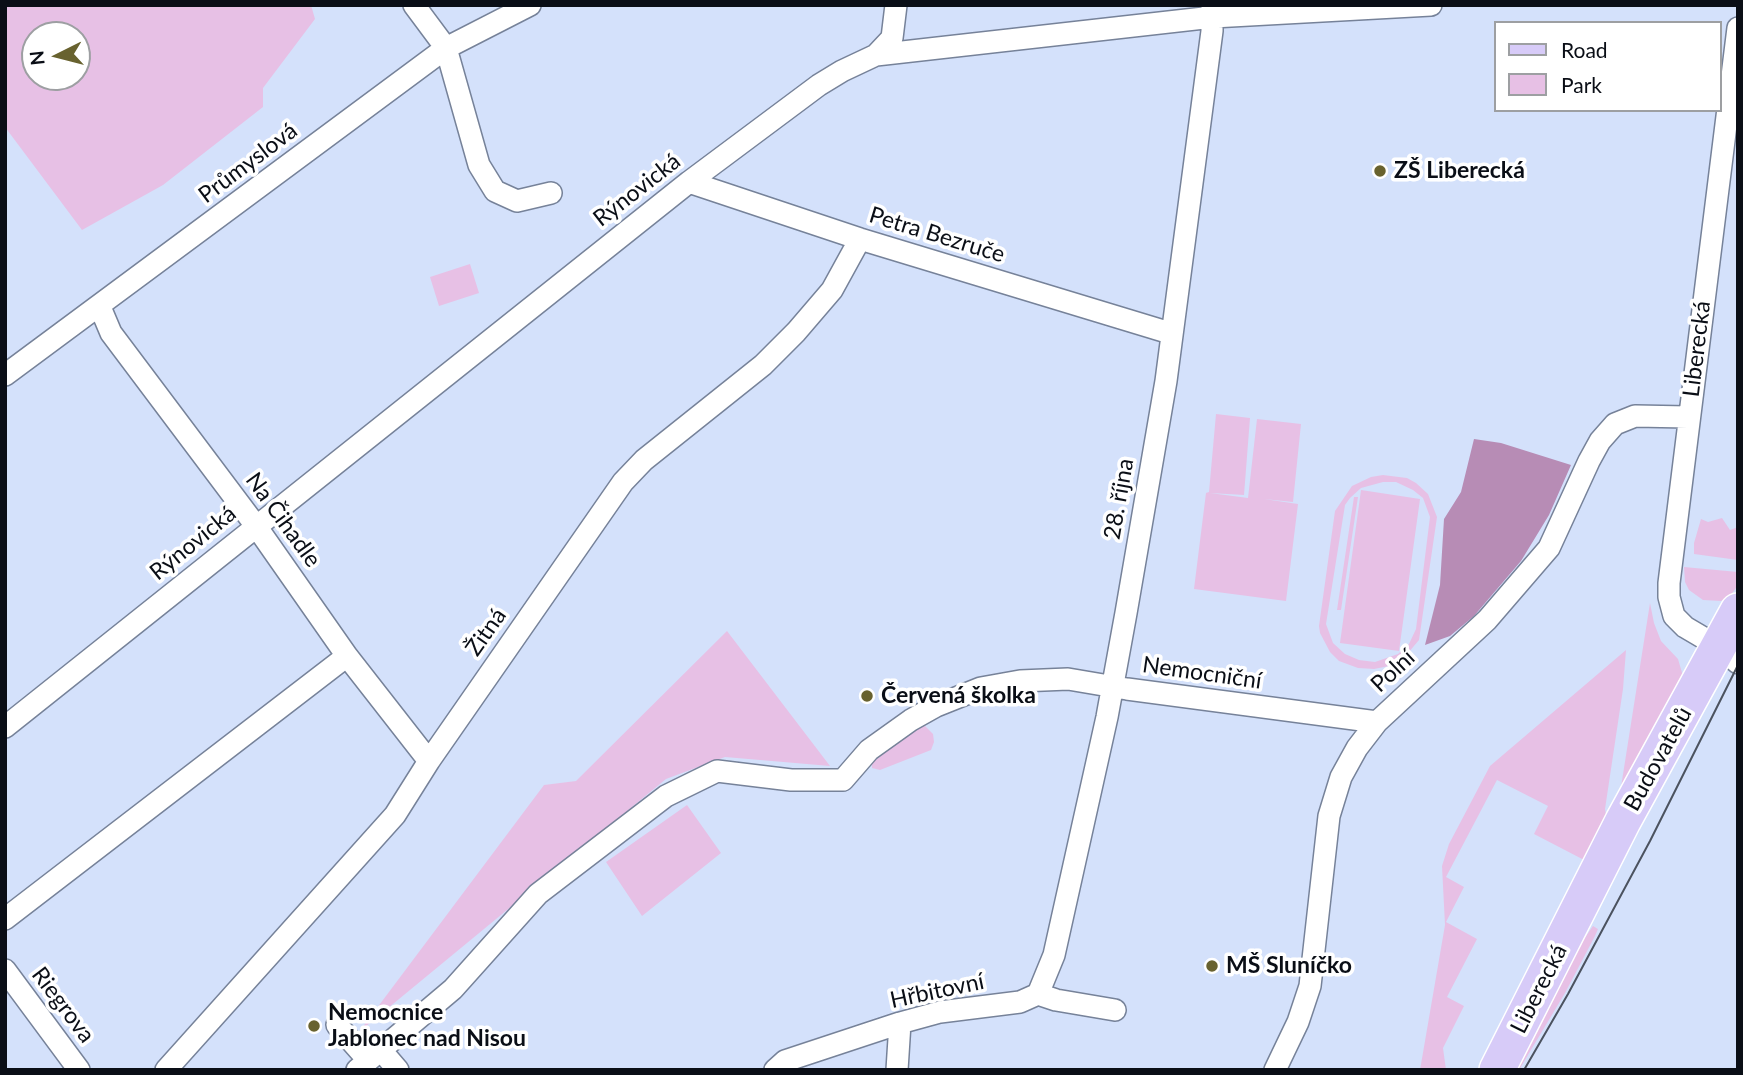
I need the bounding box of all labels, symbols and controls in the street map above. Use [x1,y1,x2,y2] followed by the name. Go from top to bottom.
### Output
[21,21,91,91] north arrow
[1494,21,1722,112] legend
[1561,37,1608,62] text: Road
[24,50,49,67] text: N
[1561,72,1602,97] text: Park
[193,117,303,209] street label: Průmyslová
[588,147,686,233] street label: Rýnovická
[1394,157,1525,185] place label: ZŠ Liberecká
[1372,163,1388,179] marker: ZŠ Liberecká
[866,201,1008,269] street label: Petra Bezruče
[1677,299,1717,399] street label: Liberecká
[1098,456,1140,542] street label: 28. října
[239,467,327,573] street label: Na Čihadle
[144,500,242,586] street label: Rýnovická
[460,603,512,661] street label: Žitná
[1365,644,1421,698] street label: Polní
[1141,651,1263,695] street label: Nemocniční
[881,682,1036,710] place label: Červená školka
[859,688,875,704] marker: Červená školka
[1618,702,1698,816] street label: Budovatelů
[1505,940,1573,1038] street label: Liberecká
[1226,952,1352,980] place label: MŠ Sluníčko
[1204,958,1220,974] marker: MŠ Sluníčko
[26,962,100,1048] street label: Riegrova
[888,968,986,1014] street label: Hřbitovní
[328,999,526,1053] place label: Nemocnice Jablonec nad Nisou
[306,1018,322,1034] marker: Nemocnice Jablonec nad Nisou

